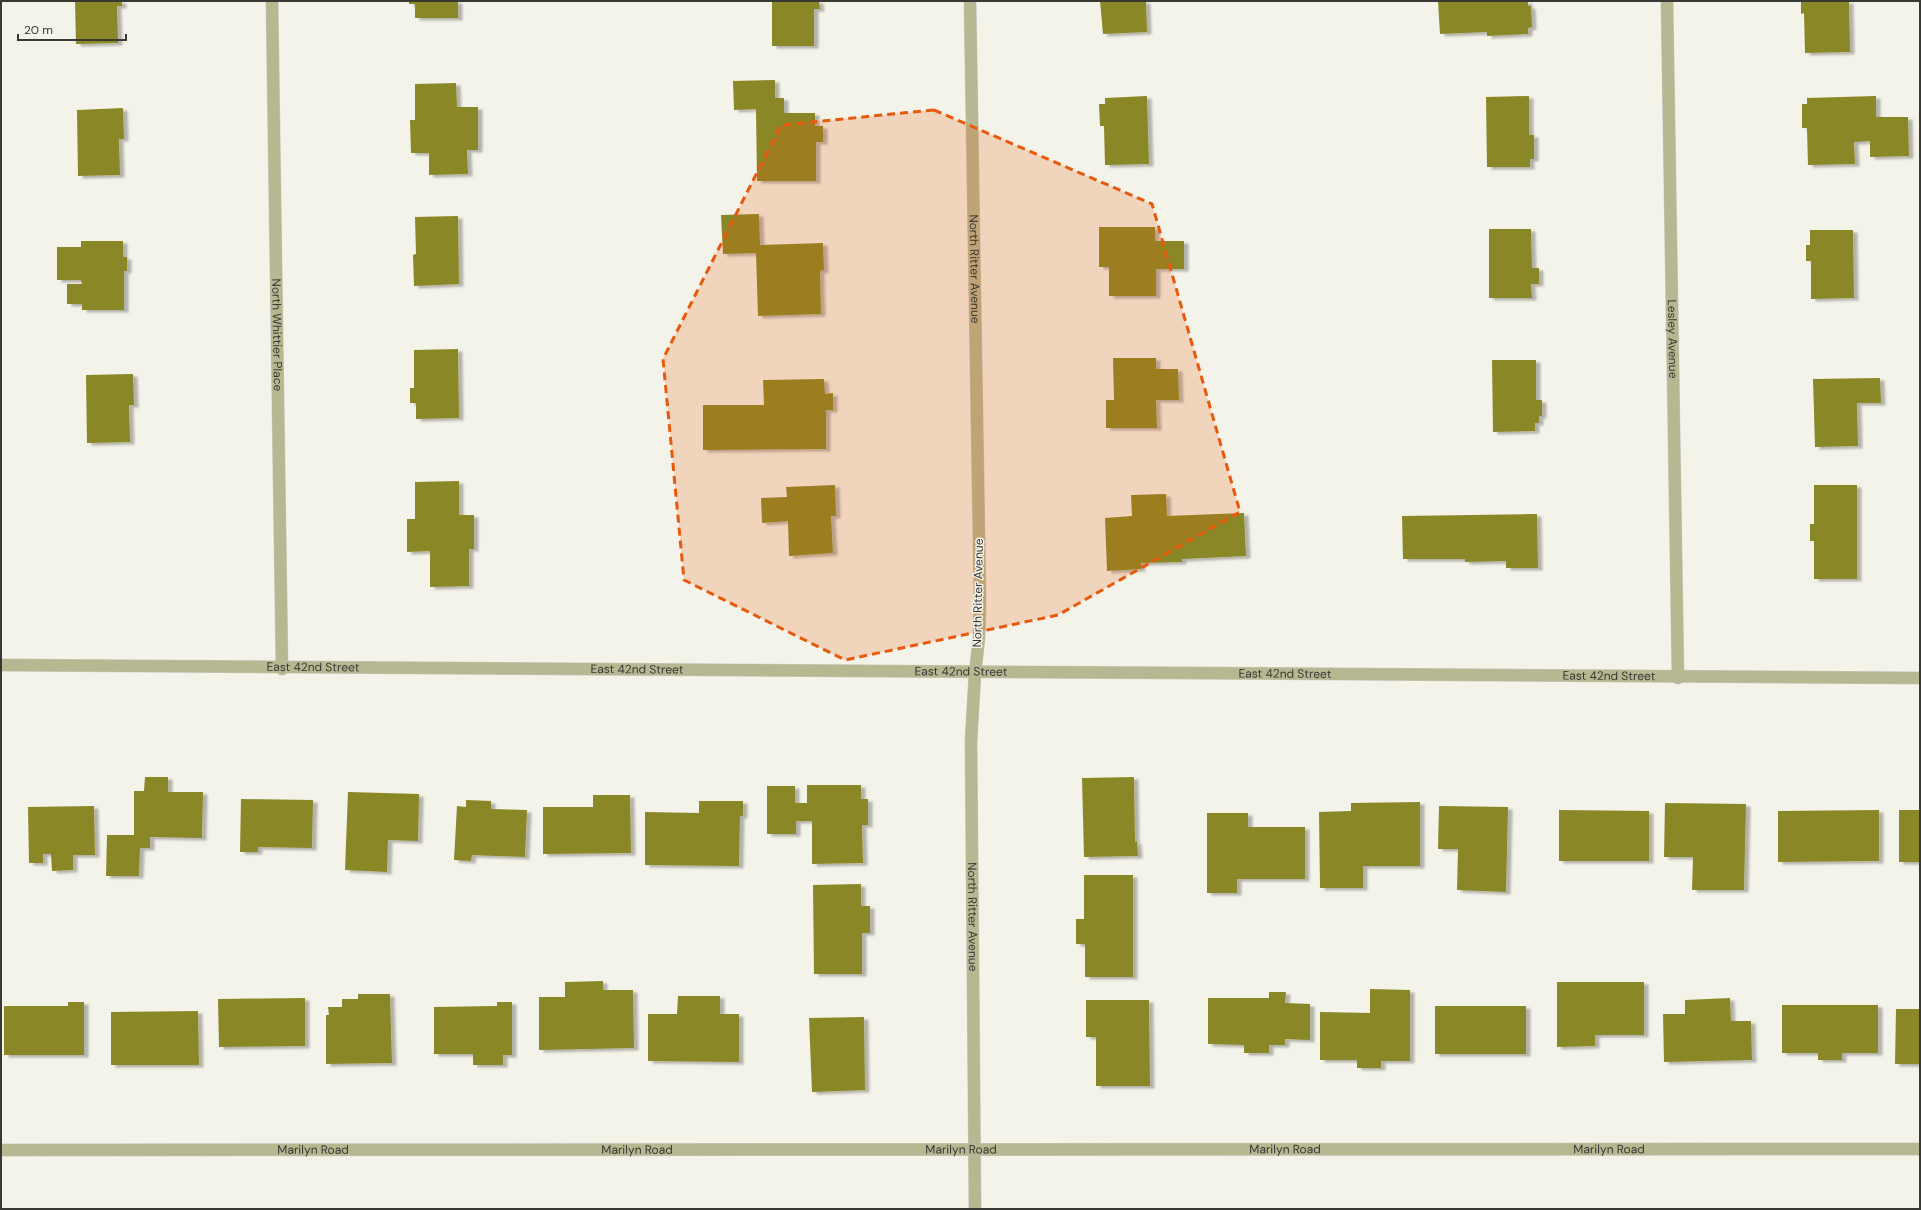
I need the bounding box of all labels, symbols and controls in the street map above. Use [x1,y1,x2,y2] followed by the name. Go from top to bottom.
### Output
[18,16,126,42] scale bar
[24,22,53,38] text: 20 m
[966,214,983,324] street label: North Ritter Avenue
[268,278,286,392] street label: North Whittier Place
[1664,299,1681,379] street label: Lesley Avenue
[969,538,987,648] street label: North Ritter Avenue
[266,659,360,675] street label: East 42nd Street
[590,661,684,678] street label: East 42nd Street
[914,663,1008,680] street label: East 42nd Street
[1238,665,1332,682] street label: East 42nd Street
[1562,668,1656,684] street label: East 42nd Street
[964,862,981,972] street label: North Ritter Avenue
[925,1141,997,1158] street label: Marilyn Road
[1249,1141,1321,1157] street label: Marilyn Road
[1573,1141,1645,1157] street label: Marilyn Road
[277,1142,349,1158] street label: Marilyn Road
[601,1142,673,1158] street label: Marilyn Road

